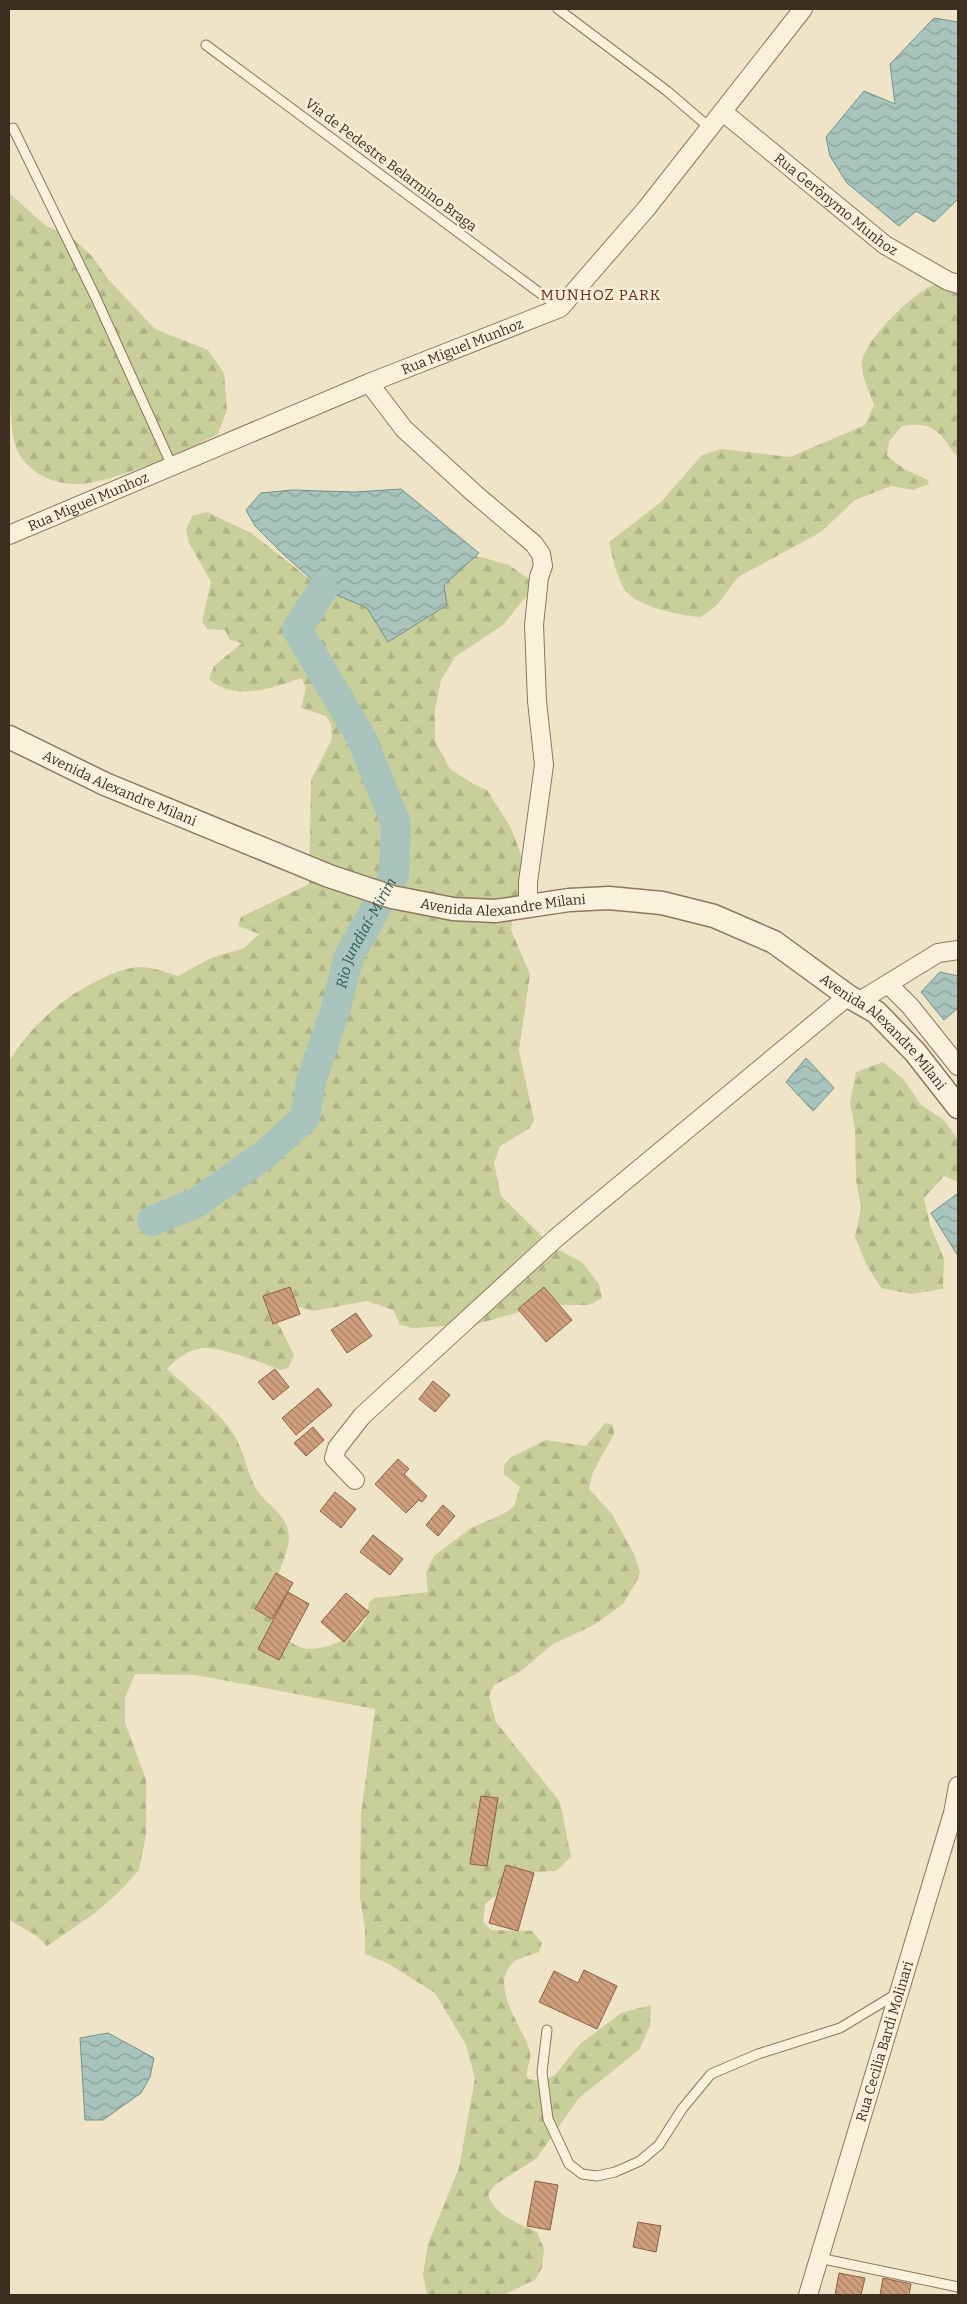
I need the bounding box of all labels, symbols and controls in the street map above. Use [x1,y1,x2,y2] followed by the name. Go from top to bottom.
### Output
[302,95,481,235] street label: Via de Pedestre Belarmino Braga
[771,149,901,259] street label: Rua Gerônymo Munhoz
[541,286,661,304] district label: MUNHOZ PARK
[399,315,526,378] street label: Rua Miguel Munhoz
[25,468,151,535] street label: Rua Miguel Munhoz
[40,746,199,829] street label: Avenida Alexandre Milani
[332,875,400,990] water label: Rio Jundiaí-Mirim
[419,891,586,920] street label: Avenida Alexandre Milani
[817,970,950,1093] street label: Avenida Alexandre Milani
[852,1959,917,2124] street label: Rua Cecilia Bardi Molinari

